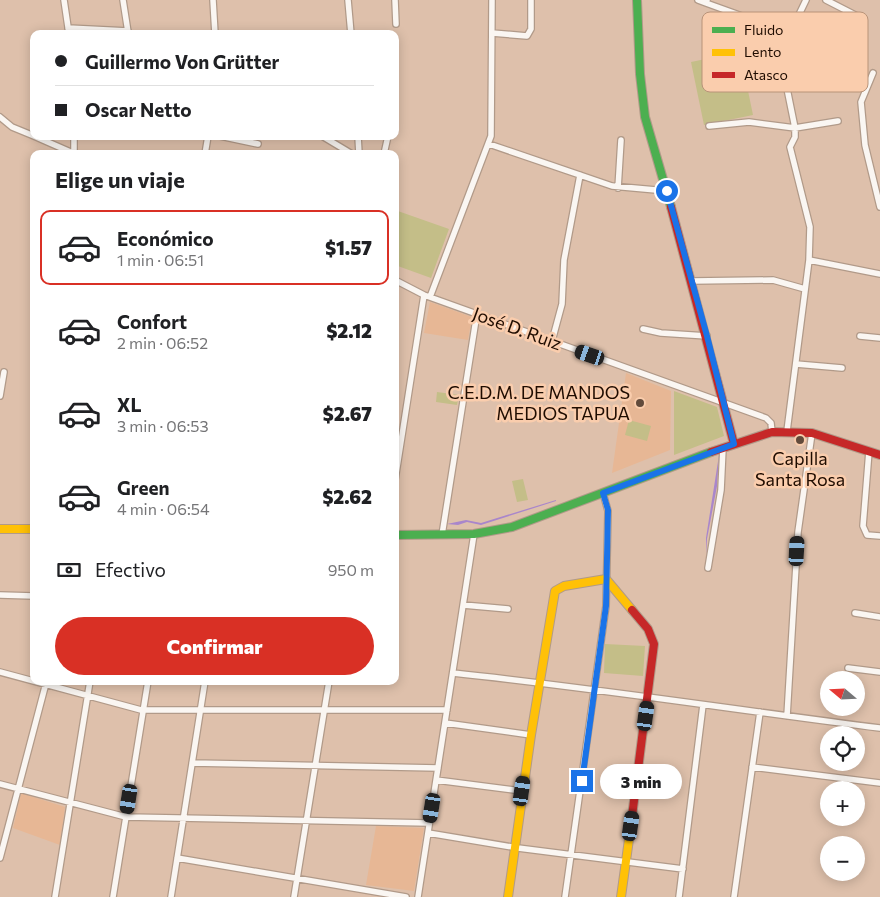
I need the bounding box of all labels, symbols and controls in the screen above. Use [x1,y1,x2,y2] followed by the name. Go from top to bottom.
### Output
[702,12,868,92] legend
[744,21,783,38] text: Fluido
[744,43,781,60] text: Lento
[85,50,279,73] text: Guillermo Von Grütter
[744,66,788,83] text: Atasco
[85,98,192,121] text: Oscar Netto
[55,166,185,193] text: Elige un viaje
[656,180,678,202] route start
[57,225,102,270] icon: car
[117,227,214,250] text: Económico
[325,236,372,259] text: $1.57
[117,250,204,269] text: 1 min · 06:51
[470,302,565,354] street label: José D. Ruiz
[57,308,102,353] icon: car
[117,310,187,333] text: Confort
[326,319,372,342] text: $2.12
[117,333,208,352] text: 2 min · 06:52
[573,343,606,367] car
[447,381,630,424] place label: C.E.D.M. DE MANDOS MEDIOS TAPUA
[57,391,102,436] icon: car
[117,393,142,416] text: XL
[634,397,646,409] marker: C.E.D.M. DE MANDOS MEDIOS TAPUA
[323,402,372,425] text: $2.67
[117,416,209,435] text: 3 min · 06:53
[794,434,806,446] marker: Capilla Santa Rosa
[755,447,845,490] place label: Capilla Santa Rosa
[57,474,102,519] icon: car
[117,476,169,499] text: Green
[322,485,372,508] text: $2.62
[117,499,210,518] text: 4 min · 06:54
[788,536,805,566] car
[55,556,83,584] icon: cash
[95,558,166,581] text: Efectivo
[328,560,374,579] text: 950 m
[55,617,374,675] button: Confirmar
[820,671,865,716] north arrow
[820,671,865,881] map controls
[636,700,655,732] car
[820,726,865,771] button: locate
[600,764,682,798] callout: 3 min
[571,770,593,792] route end
[621,772,661,791] text: 3 min
[512,775,531,807] car
[820,781,865,826] button: +
[119,783,138,815] car
[422,792,441,824] car
[621,810,640,842] car
[820,836,865,881] button: −

